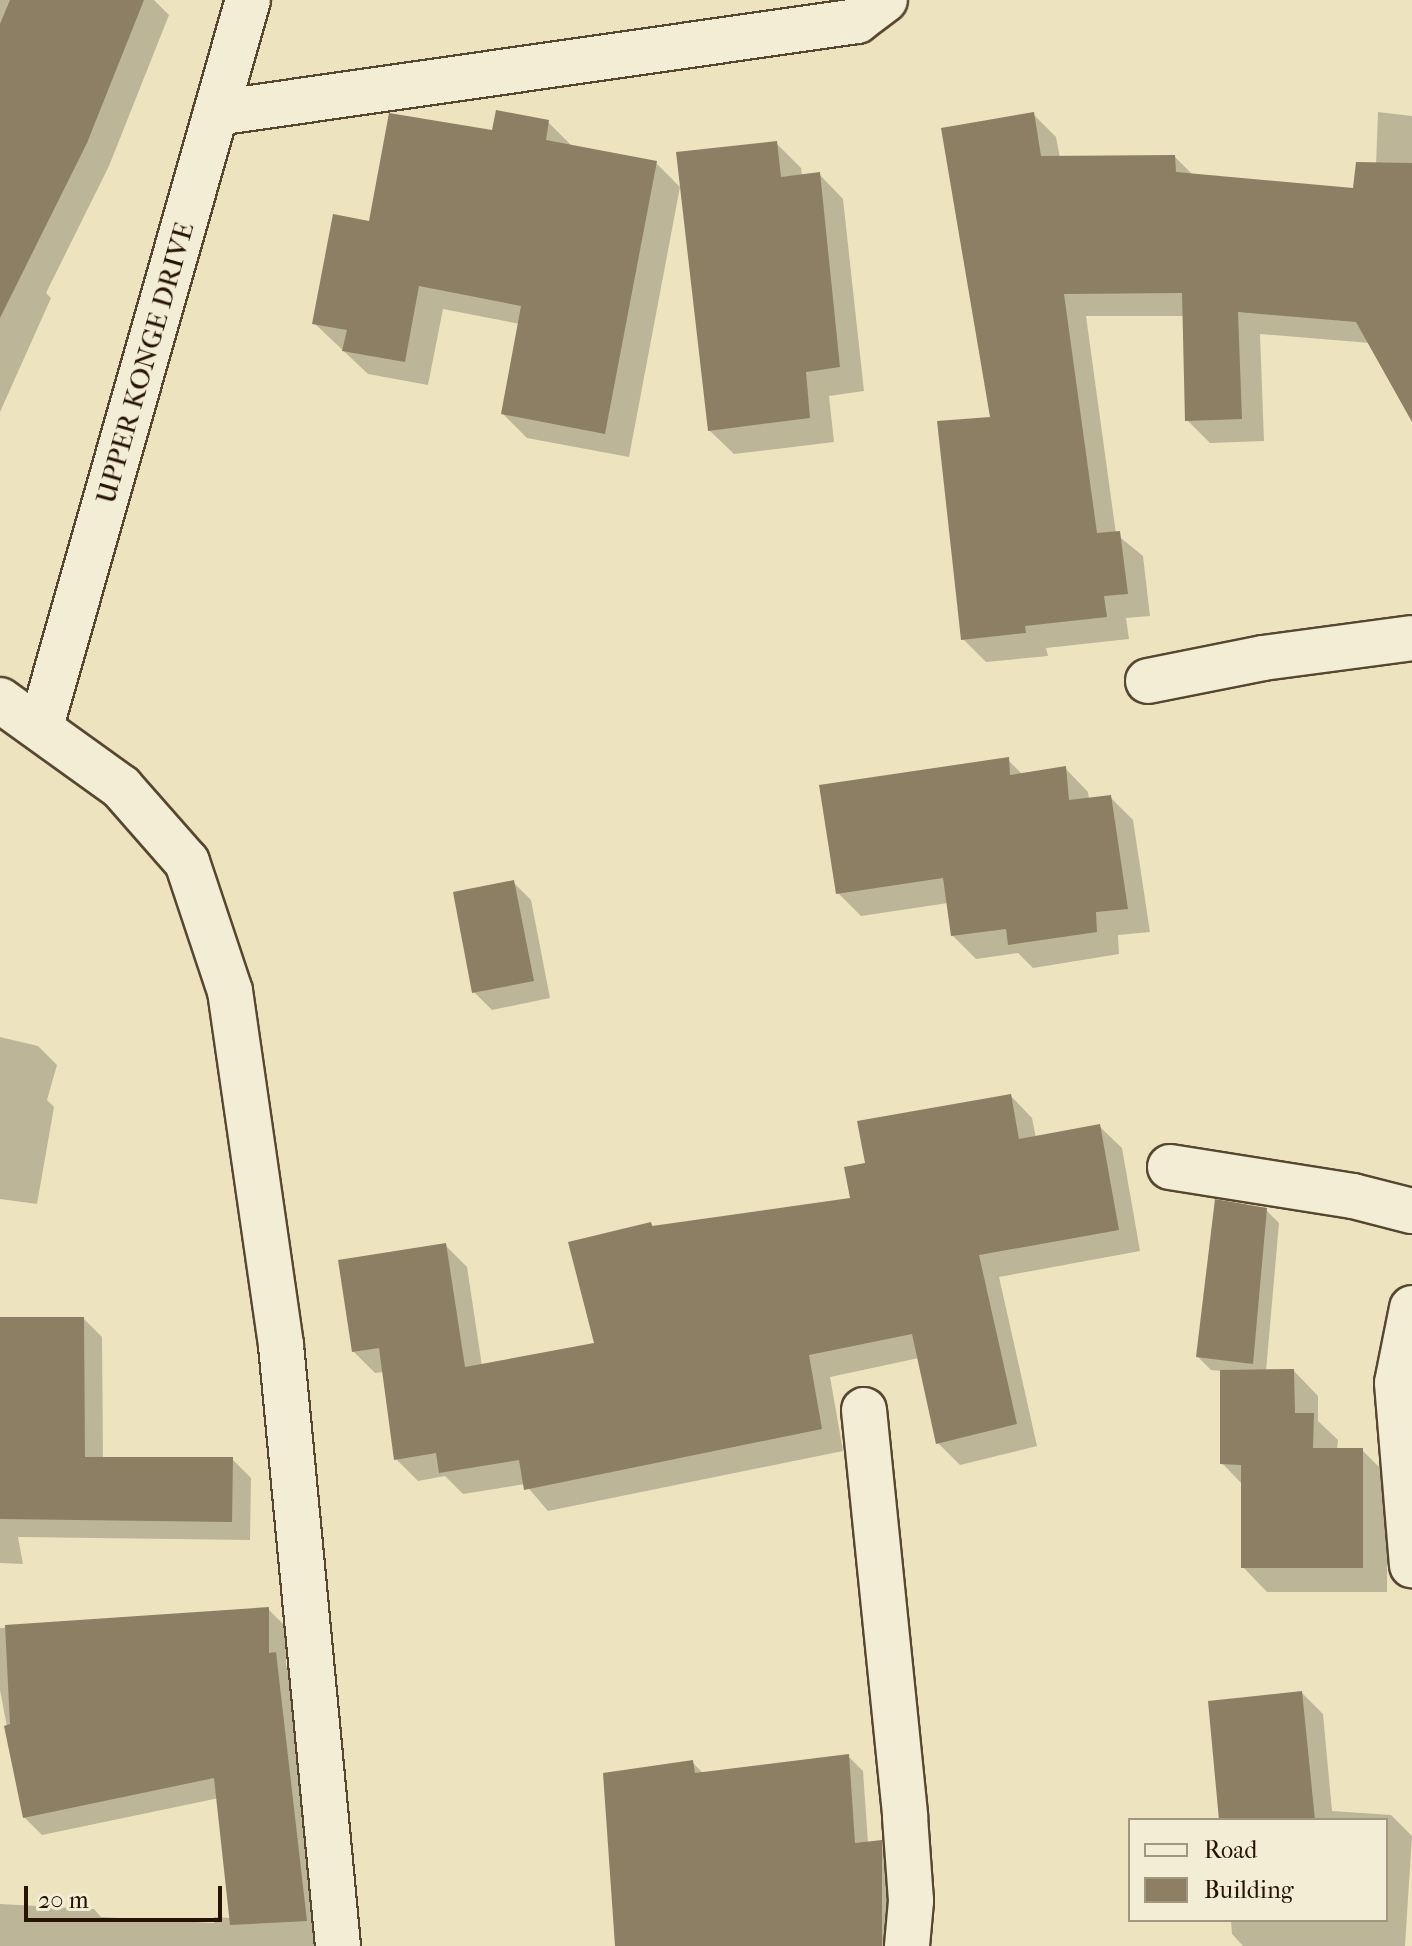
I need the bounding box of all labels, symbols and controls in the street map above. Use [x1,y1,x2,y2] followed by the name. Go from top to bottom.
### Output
[89,218,201,508] street label: UPPER KONGE DRIVE
[1128,1818,1388,1922] legend
[1204,1836,1257,1864] text: Road
[28,1870,226,1920] scale bar
[1204,1876,1294,1904] text: Building
[38,1886,89,1914] text: 20 m

